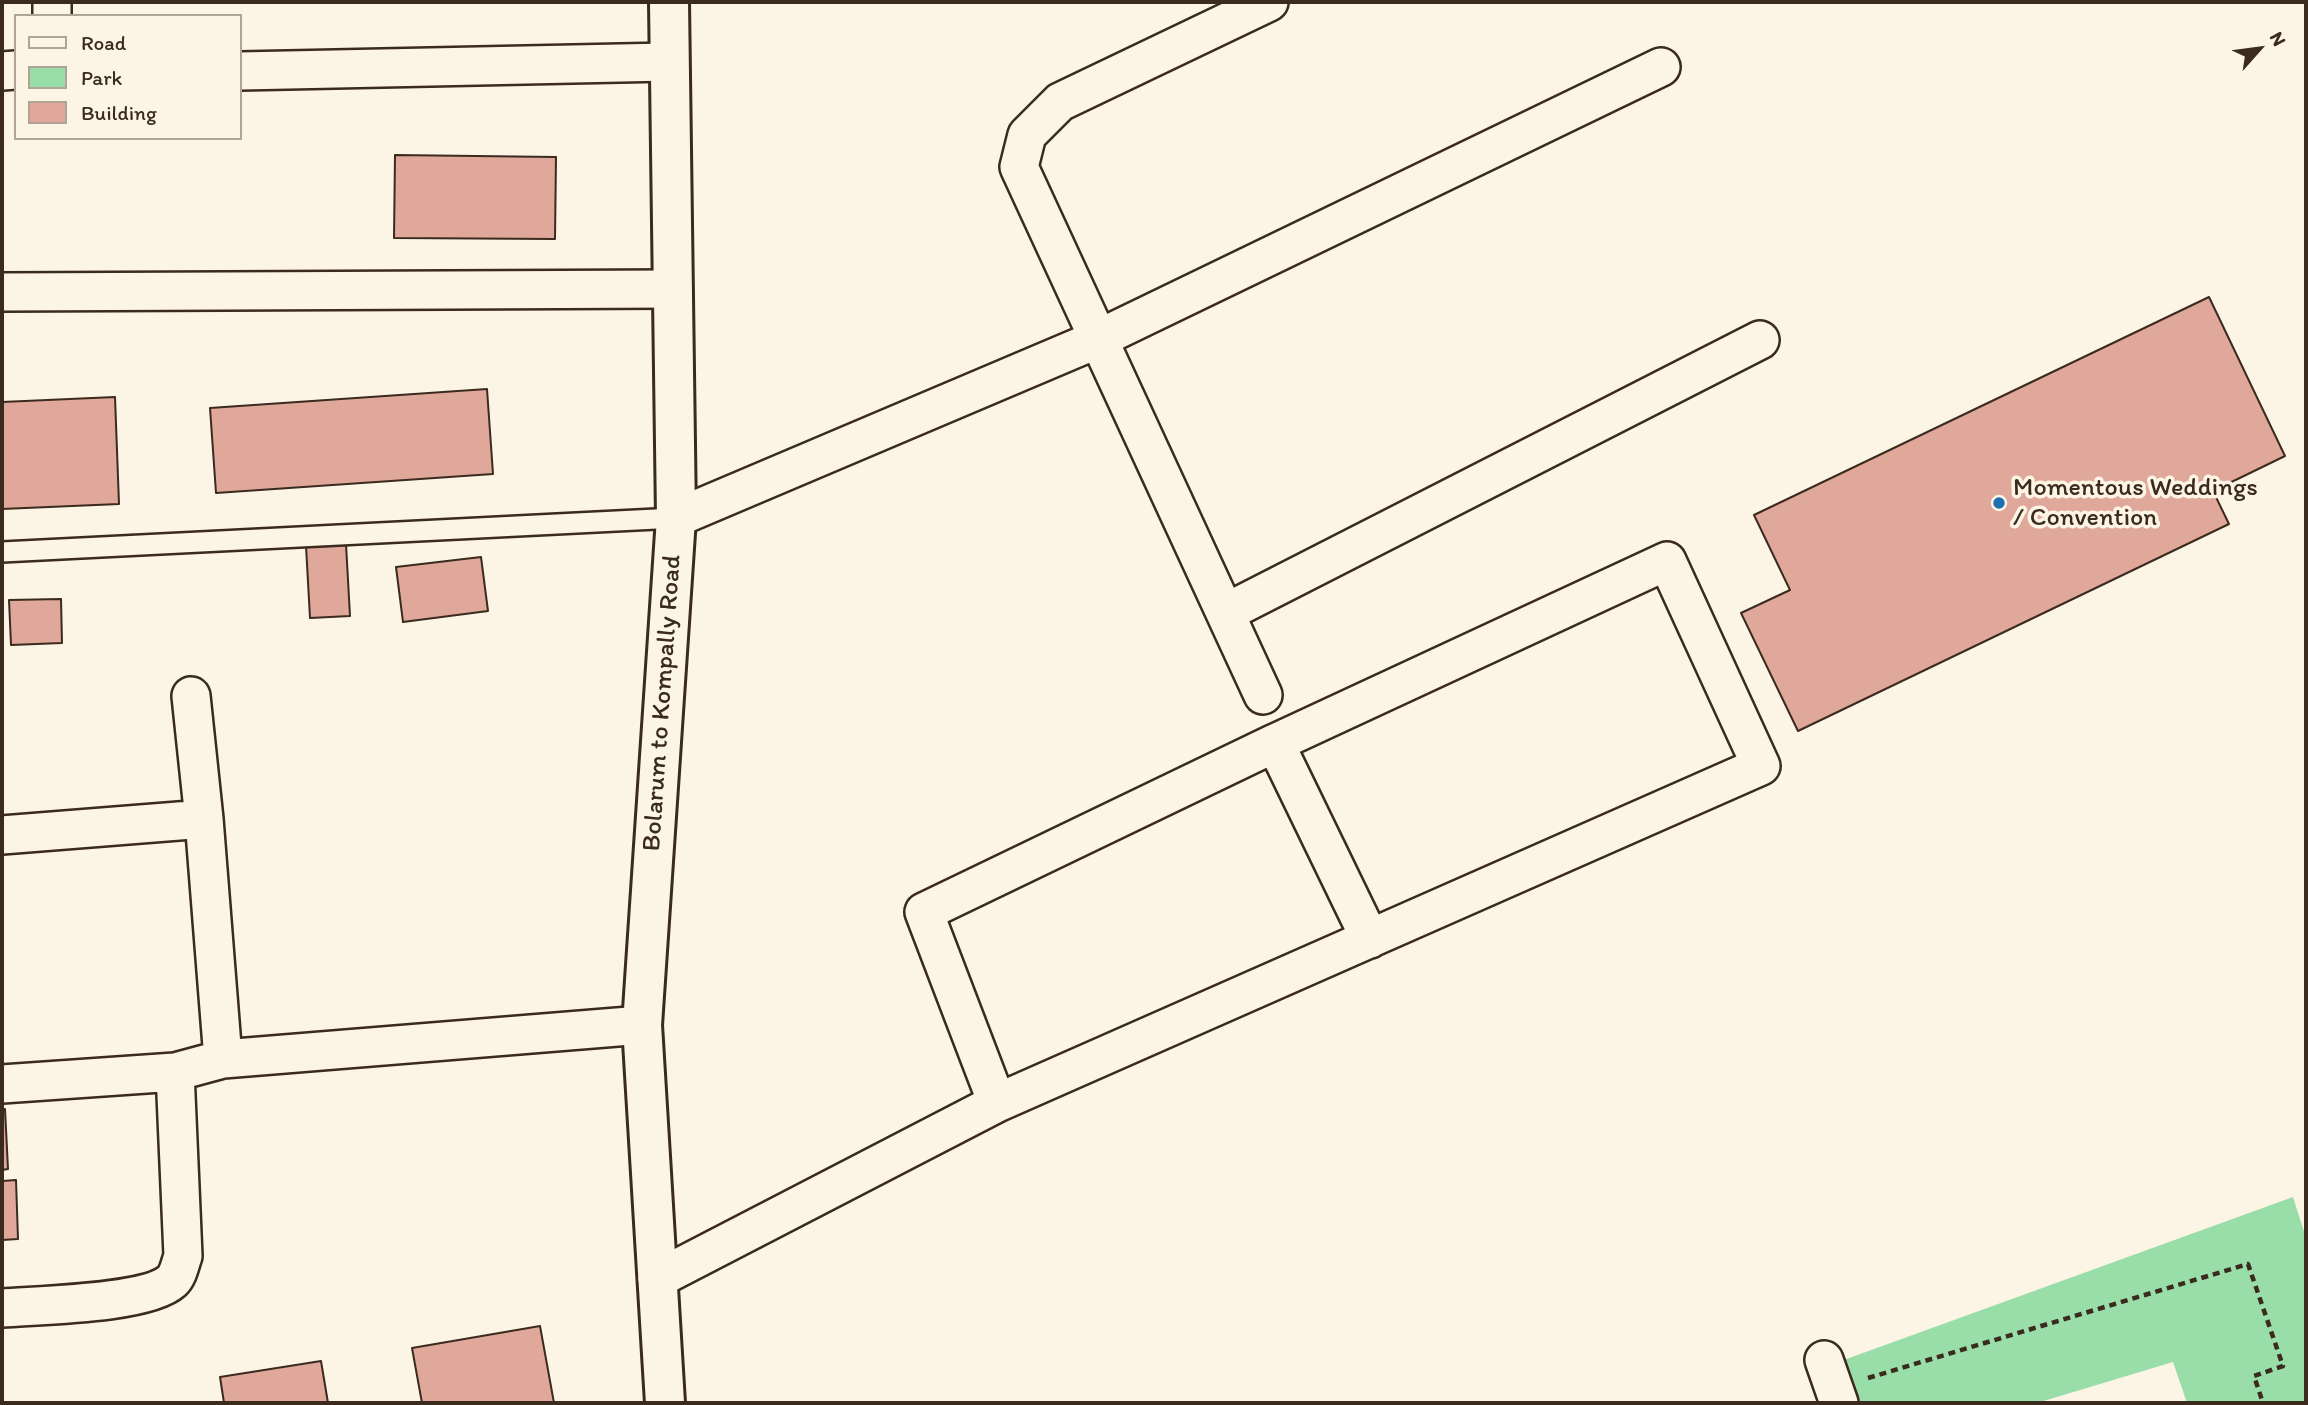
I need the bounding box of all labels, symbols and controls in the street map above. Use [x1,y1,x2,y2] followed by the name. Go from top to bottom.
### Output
[14,14,242,140] legend
[2224,14,2294,84] north arrow
[2265,28,2291,50] text: N
[81,30,126,55] text: Road
[81,65,122,90] text: Park
[81,100,157,125] text: Building
[2013,472,2258,534] place label: Momentous Weddings / Convention
[1991,495,2007,511] marker: Momentous Weddings / Convention
[637,554,689,852] street label: Bolarum to Kompally Road

